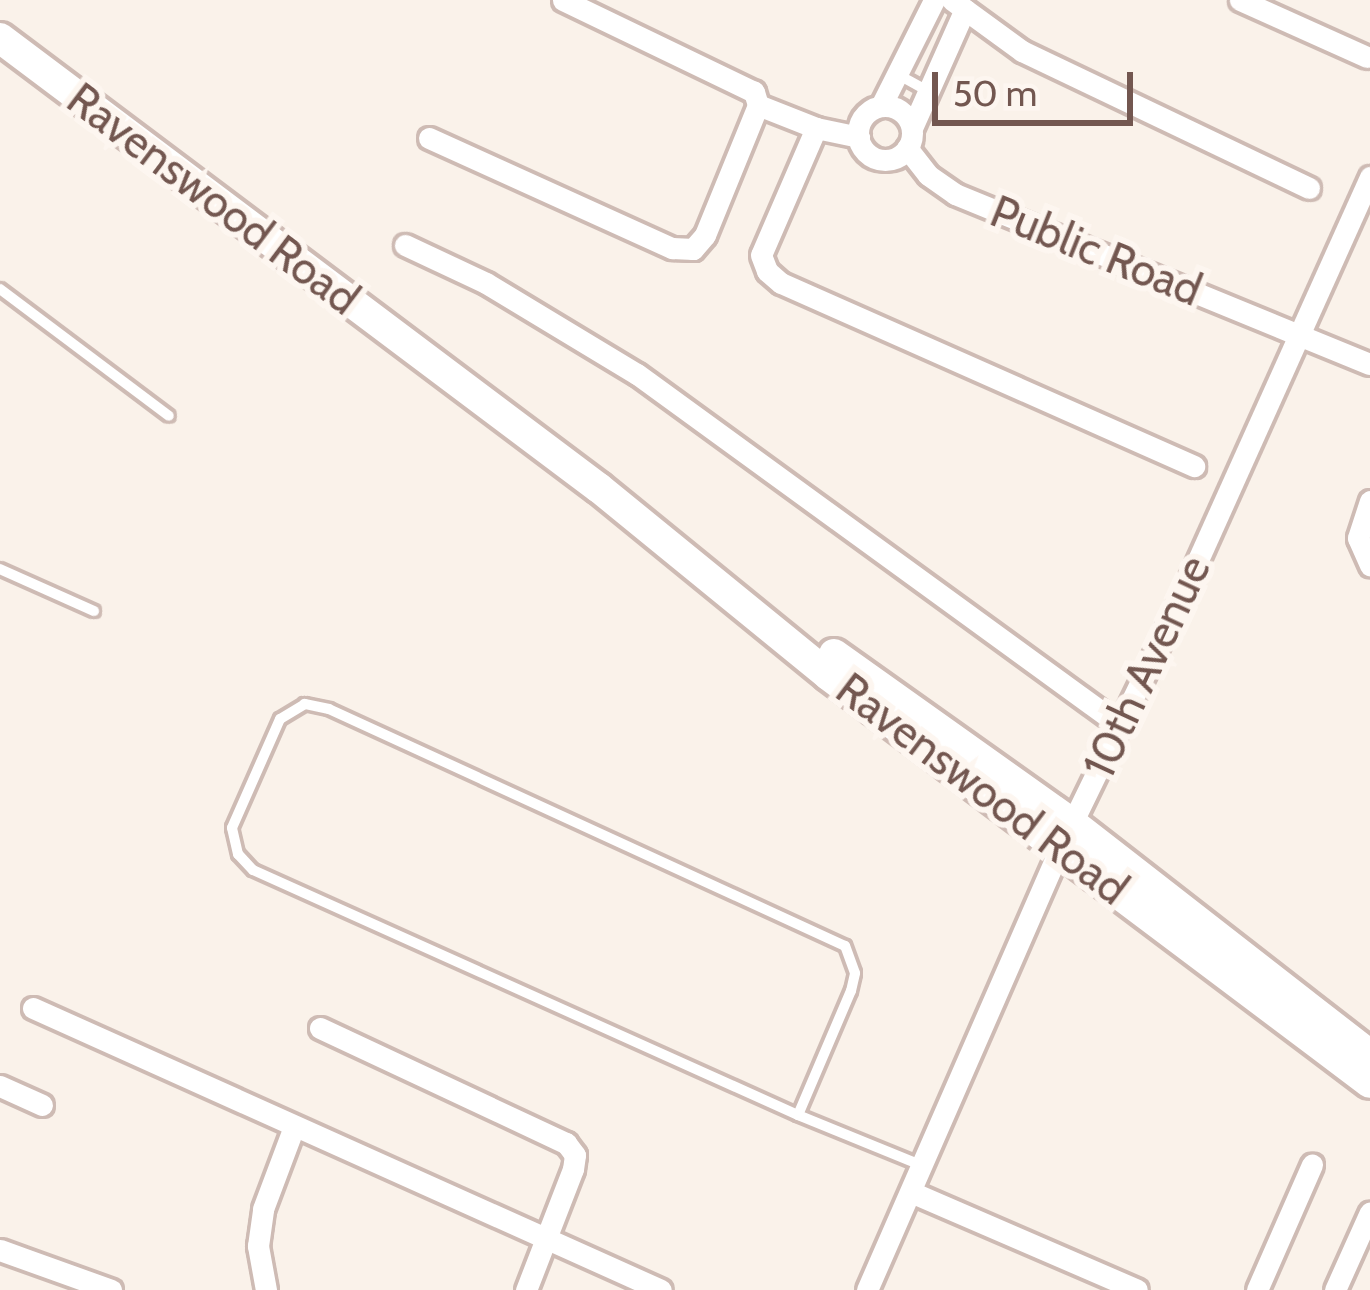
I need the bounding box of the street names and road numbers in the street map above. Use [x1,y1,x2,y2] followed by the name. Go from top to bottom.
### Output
[57,72,369,326] street label: Ravenswood Road
[983,184,1209,318] street label: Public Road
[1072,548,1222,786] street label: 10th Avenue
[826,662,1138,916] street label: Ravenswood Road

